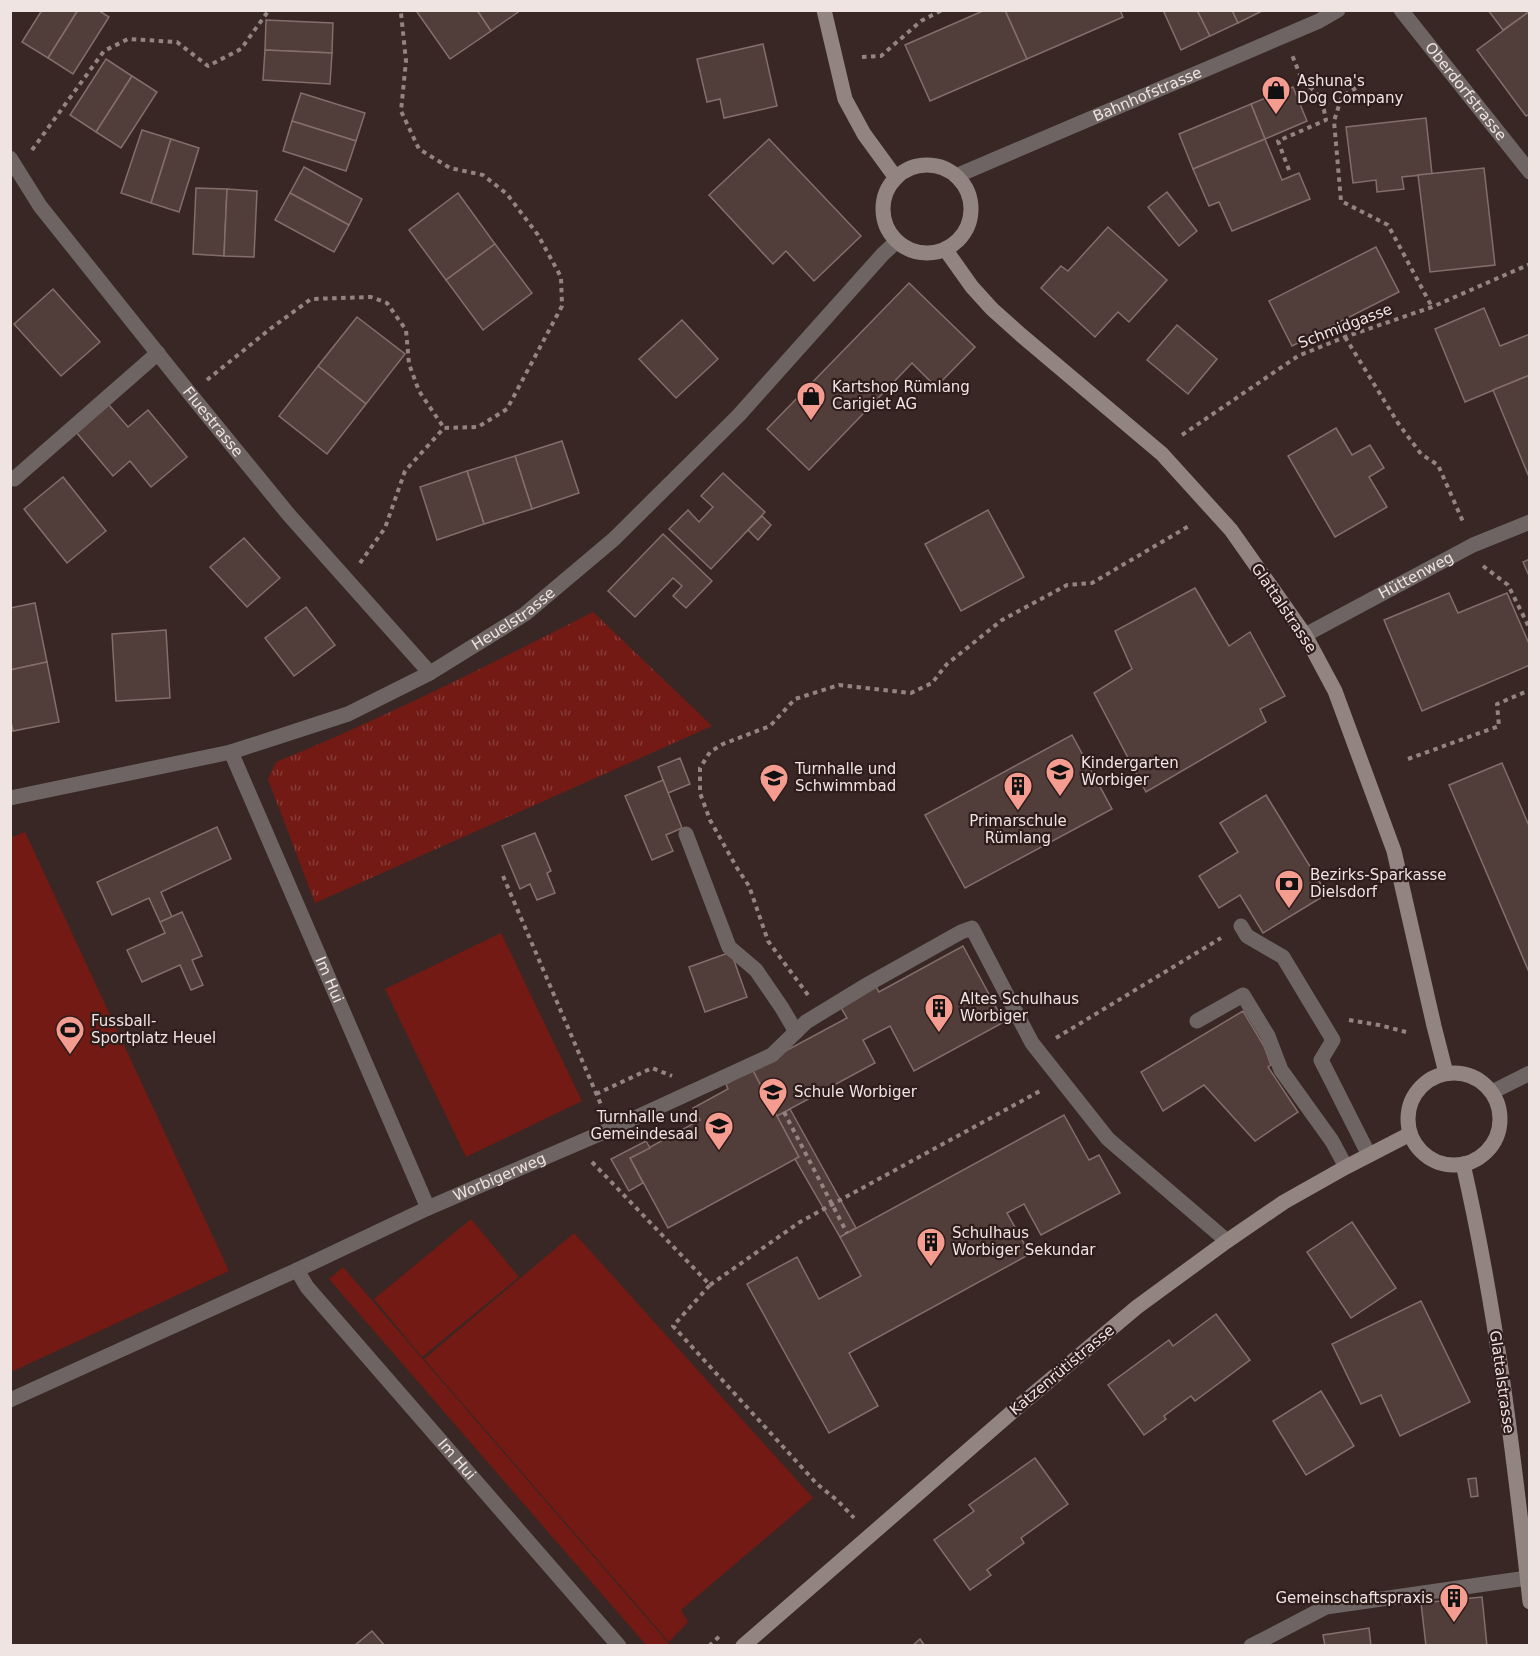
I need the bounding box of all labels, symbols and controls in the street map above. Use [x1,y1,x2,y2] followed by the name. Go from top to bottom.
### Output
[1421,39,1510,144] street label: Oberdorfstrasse
[1090,63,1204,125] street label: Bahnhofstrasse
[1297,72,1404,107] place label: Ashuna's Dog Company
[1260,74,1292,116] shop icon: Ashuna's Dog Company
[1295,300,1395,352] street label: Schmidgasse
[832,378,970,413] place label: Kartshop Rümlang Carigiet AG
[795,380,827,422] shop icon: Kartshop Rümlang Carigiet AG
[179,383,247,461] street label: Fluestrasse
[1376,548,1457,603] street label: Hüttenweg
[1247,560,1321,656] street label: Glattalstrasse
[468,584,559,654] street label: Heuelstrasse
[1081,754,1179,789] place label: Kindergarten Worbiger
[1044,756,1076,798] school or university icon: Kindergarten Worbiger
[794,760,896,795] place label: Turnhalle und Schwimmbad
[758,762,790,804] school or university icon: Turnhalle und Schwimmbad
[1002,770,1034,812] building icon: Primarschule Rümlang
[969,812,1067,847] place label: Primarschule Rümlang
[1310,866,1447,901] place label: Bezirks-Sparkasse Dielsdorf
[1273,868,1305,910] bank icon: Bezirks-Sparkasse Dielsdorf
[311,954,347,1006] street label: Im Hui
[960,990,1079,1025] place label: Altes Schulhaus Worbiger
[923,992,955,1034] building icon: Altes Schulhaus Worbiger
[91,1012,216,1047] place label: Fussball- Sportplatz Heuel
[54,1014,86,1056] sports icon: Fussball- Sportplatz Heuel
[757,1076,789,1118] school or university icon: Schule Worbiger
[794,1083,918,1101] place label: Schule Worbiger
[591,1108,698,1143] place label: Turnhalle und Gemeindesaal
[703,1110,735,1152] school or university icon: Turnhalle und Gemeindesaal
[451,1149,549,1205] street label: Worbigerweg
[952,1224,1096,1259] place label: Schulhaus Worbiger Sekundar
[915,1226,947,1268] building icon: Schulhaus Worbiger Sekundar
[1006,1321,1118,1419] street label: Katzenrütistrasse
[1486,1329,1518,1435] street label: Glattalstrasse
[434,1435,480,1484] street label: Im Hui
[1438,1582,1470,1624] building icon: Gemeinschaftspraxis
[1275,1589,1433,1607] place label: Gemeinschaftspraxis

